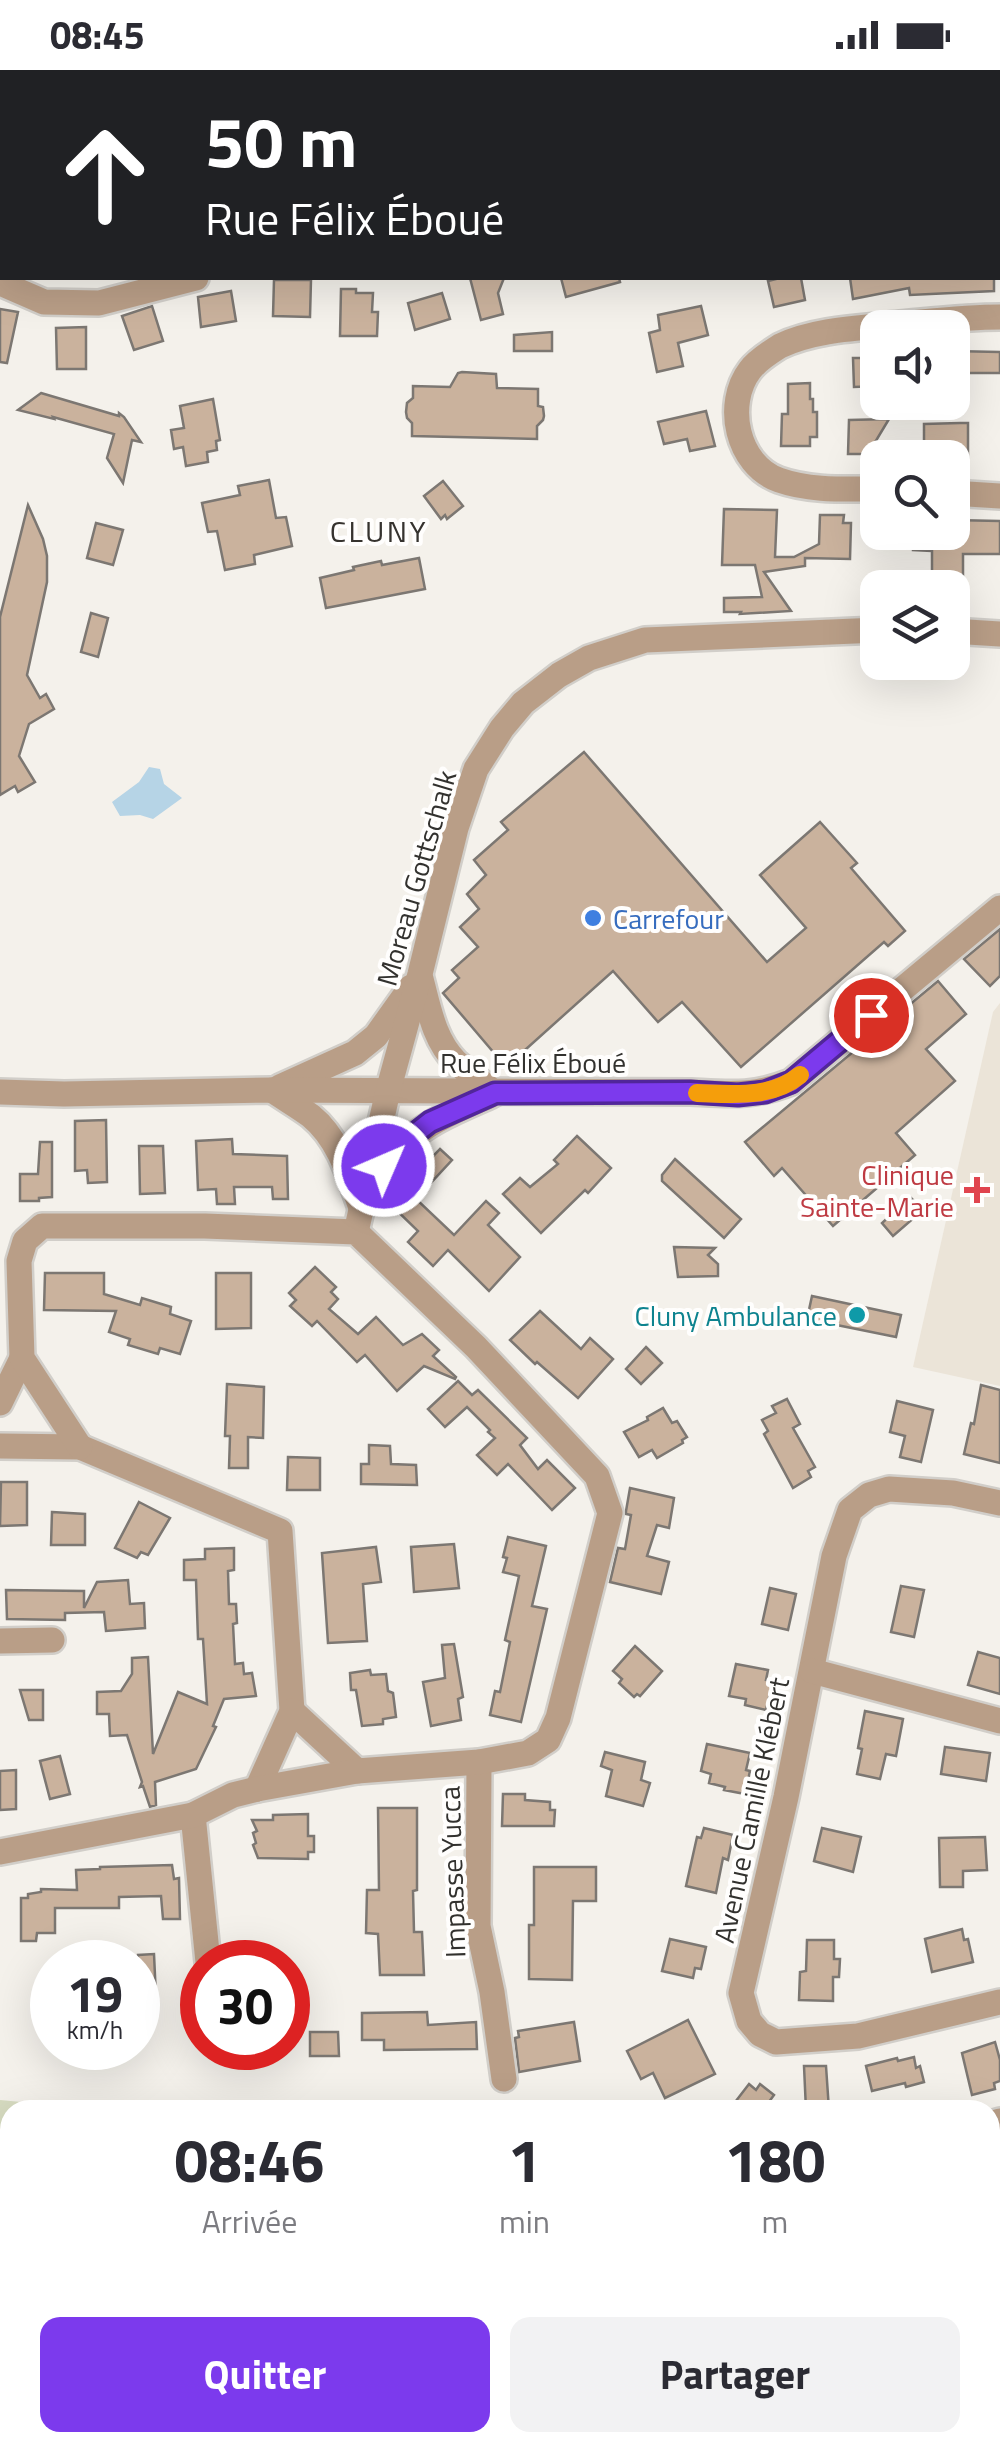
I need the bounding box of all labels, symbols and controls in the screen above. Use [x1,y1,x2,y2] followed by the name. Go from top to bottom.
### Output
[50,6,145,64] text: 08:45
[205,88,358,194] text: 50 m
[40,110,170,240] icon: ahead
[205,184,504,252] text: Rue Félix Éboué
[860,310,970,680] map controls
[860,310,970,420] button: sound
[860,440,970,550] button: search
[330,508,428,554] district label: CLUNY
[860,570,970,680] button: layers
[365,765,467,991] street label: Moreau Gottschalk
[613,897,724,940] place label: Carrefour
[582,907,604,929] marker: Carrefour
[829,973,914,1058] pin
[844,988,899,1043] icon: arrive
[440,1041,626,1084] street label: Rue Félix Éboué
[332,1114,436,1218] position arrow
[800,1153,954,1228] place label: Clinique Sainte-Marie
[964,1177,990,1203] marker: Clinique Sainte-Marie
[634,1294,837,1337] place label: Cluny Ambulance
[846,1304,868,1326] marker: Cluny Ambulance
[702,1673,800,1947] street label: Avenue Camille Klébert
[428,1785,476,1959] street label: Impasse Yucca
[180,1940,310,2070] speed limit sign: 30
[67,1955,123,2031] text: 19
[67,2011,123,2049] text: km/h
[175,2114,324,2205] text: 08:46
[508,2114,541,2205] text: 1
[725,2114,825,2205] text: 180
[202,2197,297,2245] text: Arrivée
[499,2197,550,2245] text: min
[762,2197,788,2245] text: m
[40,2317,490,2432] button: Quitter
[510,2317,960,2432] button: Partager

